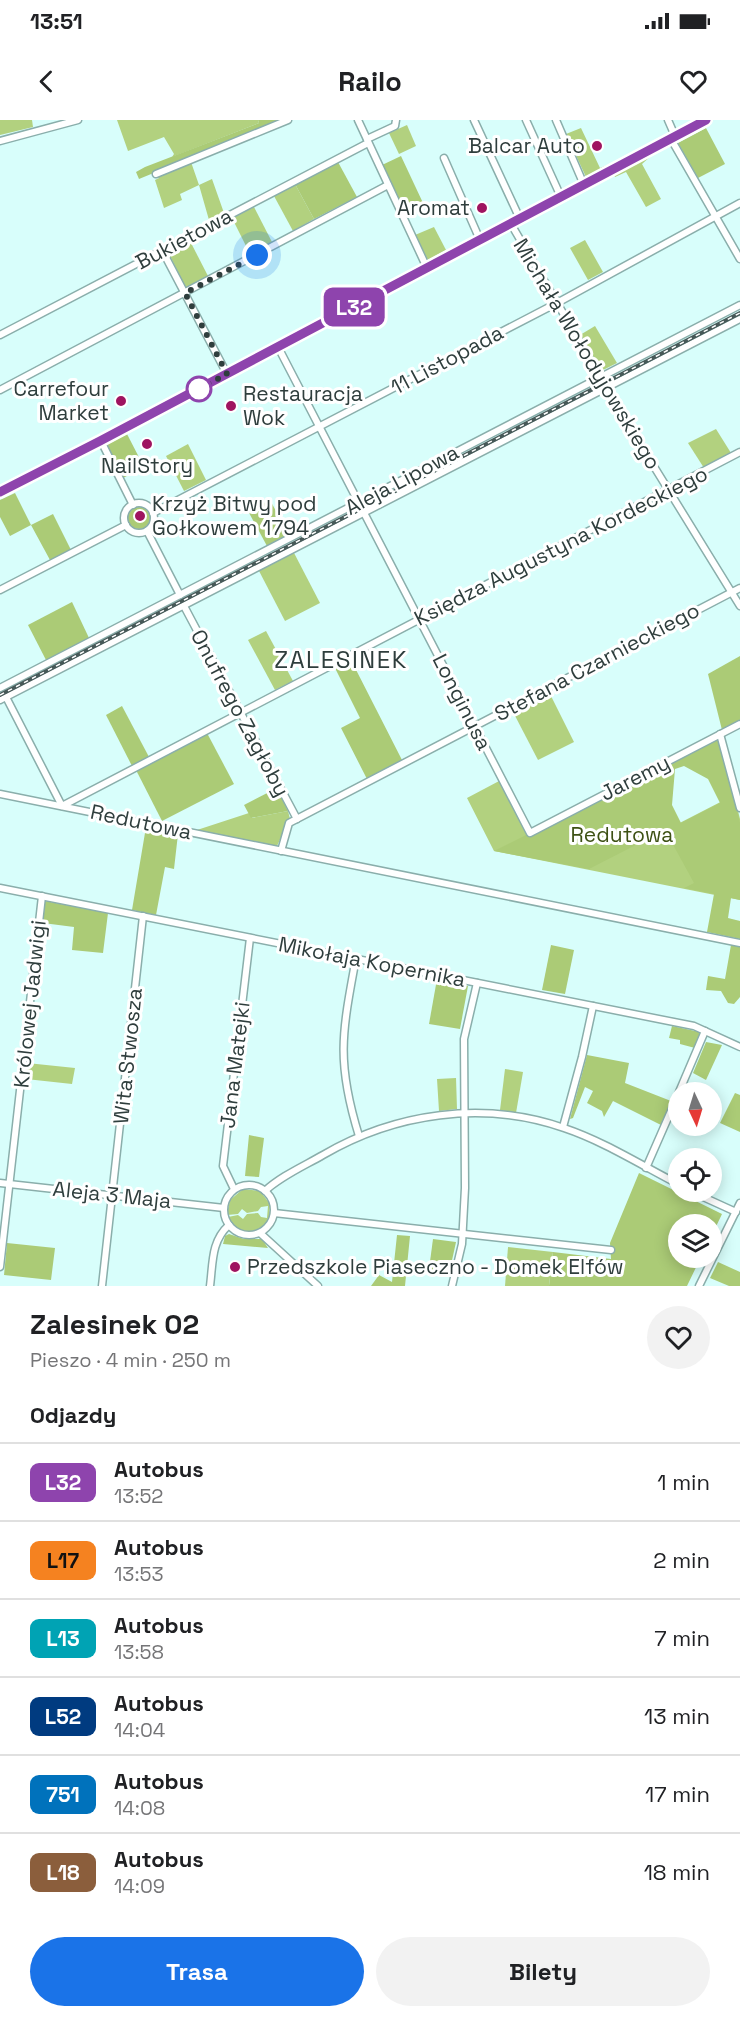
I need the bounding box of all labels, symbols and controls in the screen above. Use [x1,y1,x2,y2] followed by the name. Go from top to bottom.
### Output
[30,7,83,35] text: 13:51
[338,64,402,99] text: Railo
[30,65,63,98] icon: back
[677,65,710,98] icon: heart
[468,132,585,159] place label: Balcar Auto
[590,139,604,153] marker: Balcar Auto
[397,194,470,221] place label: Aromat
[475,201,489,215] marker: Aromat
[131,202,237,275] street label: Bukietowa
[508,233,667,474] street label: Michała Wołodyjowskiego
[242,240,272,270] your location
[320,288,388,327] line badge: L32
[336,294,372,321] text: L32
[386,319,508,400] street label: 11 Listopada
[13,375,109,426] place label: Carrefour Market
[186,376,212,402] unlabelled marker
[243,380,363,431] place label: Restauracja Wok
[114,394,128,408] marker: Carrefour Market
[224,399,238,413] marker: Restauracja Wok
[140,437,154,451] marker: NailStory
[340,438,463,521] street label: Aleja Lipowa
[101,452,193,479] place label: NailStory
[410,460,712,632] street label: Księdza Augustyna Kordeckiego
[152,490,317,541] place label: Krzyż Bitwy pod Gołkowem 1794
[133,509,147,523] marker: Krzyż Bitwy pod Gołkowem 1794
[490,596,704,727] street label: Stefana Czarnieckiego
[185,625,296,801] street label: Onufrego Zagłoby
[274,644,408,675] district label: ZALESINEK
[427,649,498,754] street label: Longinusa
[595,749,674,807] street label: Jaremy
[88,798,194,845] street label: Redutowa
[571,821,673,848] park label: Redutowa
[7,919,52,1089] street label: Królowej Jadwigi
[276,930,468,993] street label: Mikołaja Kopernika
[107,987,148,1125] street label: Wita Stwosza
[213,1000,256,1130] street label: Jana Matejki
[668,1082,722,1136] north arrow
[668,1082,722,1268] map controls
[668,1148,722,1202] button: locate
[51,1175,173,1214] street label: Aleja 3 Maja
[668,1214,722,1268] button: layers
[247,1253,624,1280] place label: Przedszkole Piaseczno - Domek Elfów
[228,1260,242,1274] marker: Przedszkole Piaseczno - Domek Elfów
[30,1306,199,1342] text: Zalesinek 02
[647,1306,710,1369] button: heart
[30,1347,231,1373] text: Pieszo · 4 min · 250 m
[30,1401,116,1429] text: Odjazdy
[114,1455,204,1483] text: Autobus
[657,1468,710,1496] text: 1 min
[45,1469,81,1496] text: L32
[114,1483,163,1509] text: 13:52
[114,1533,204,1561] text: Autobus
[653,1546,710,1574] text: 2 min
[47,1547,79,1574] text: L17
[114,1561,164,1587] text: 13:53
[114,1611,204,1639] text: Autobus
[654,1624,710,1652] text: 7 min
[46,1625,80,1652] text: L13
[114,1639,164,1665] text: 13:58
[114,1689,204,1717] text: Autobus
[644,1702,710,1730] text: 13 min
[45,1703,81,1730] text: L52
[114,1717,165,1743] text: 14:04
[114,1767,204,1795] text: Autobus
[645,1780,710,1808] text: 17 min
[46,1781,80,1808] text: 751
[114,1795,165,1821] text: 14:08
[114,1845,204,1873] text: Autobus
[644,1858,710,1886] text: 18 min
[46,1859,80,1886] text: L18
[114,1873,165,1899] text: 14:09
[30,1937,364,2006] button: Trasa
[376,1937,710,2006] button: Bilety

